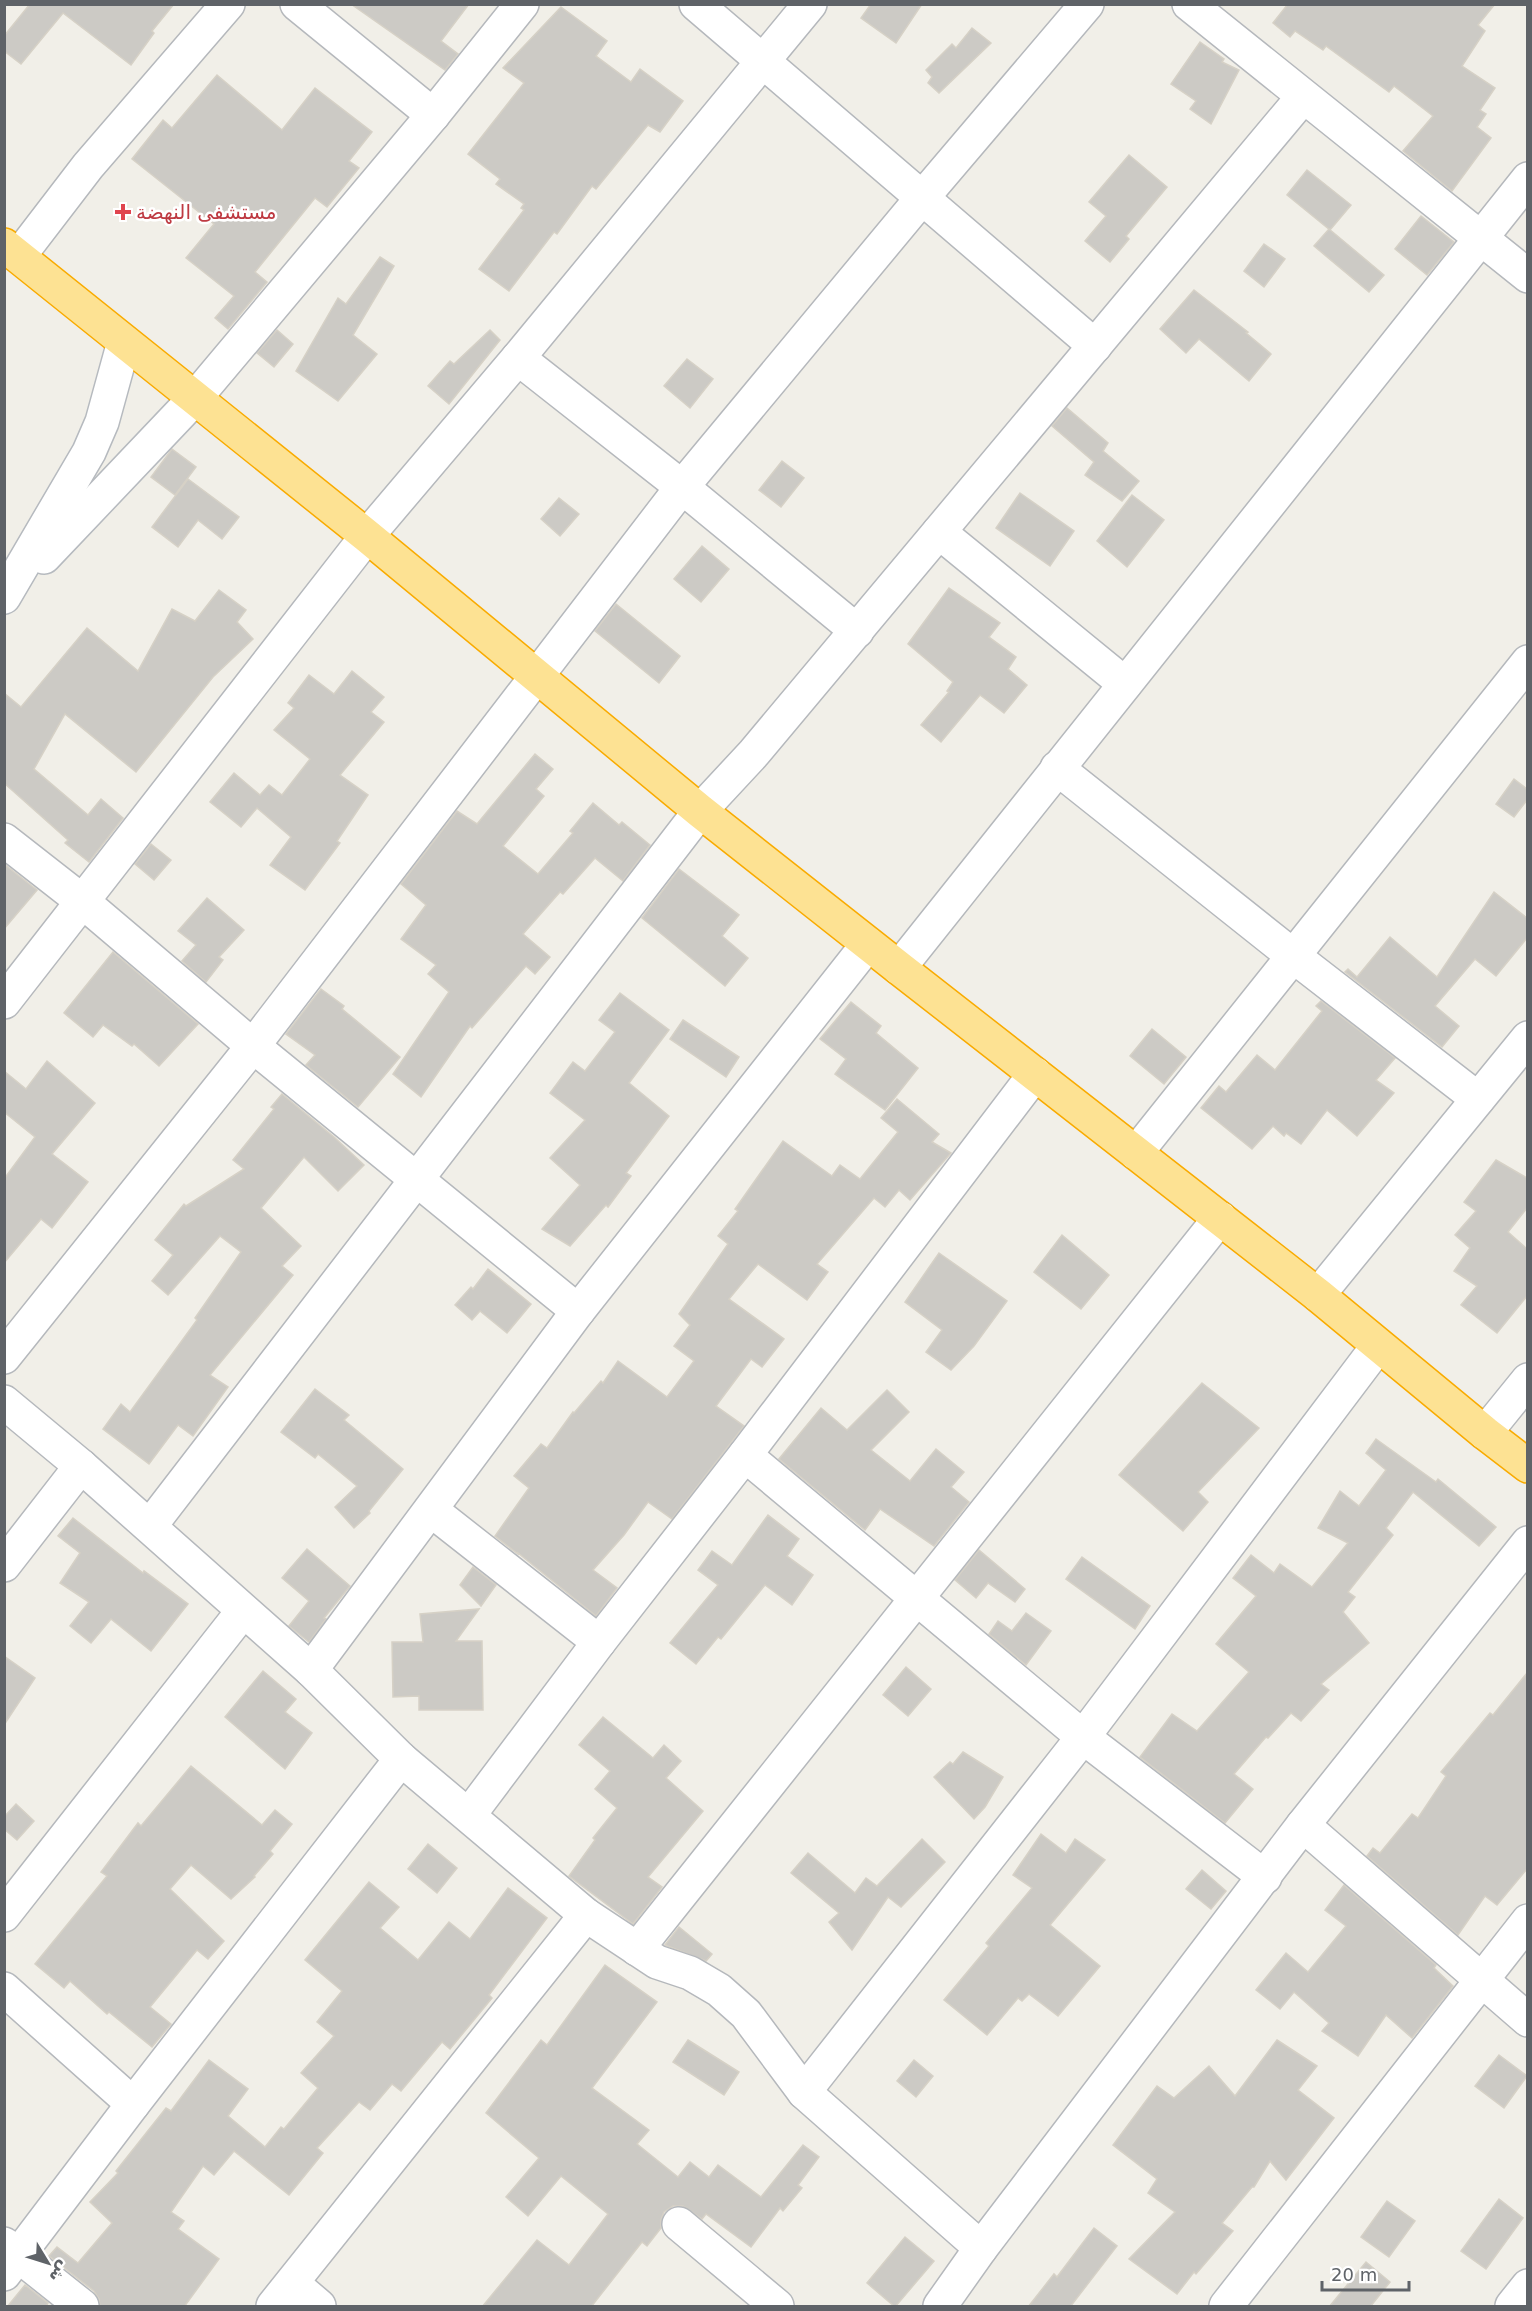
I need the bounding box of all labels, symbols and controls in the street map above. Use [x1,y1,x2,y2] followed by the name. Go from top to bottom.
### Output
[136,200,277,224] place label: مستشفى النهضة
[114,203,132,221] marker: مستشفى النهضة
[18,2233,78,2293] north arrow
[1322,2254,1409,2292] scale bar
[45,2257,74,2286] text: ش
[1331,2264,1377,2285] text: 20 m

